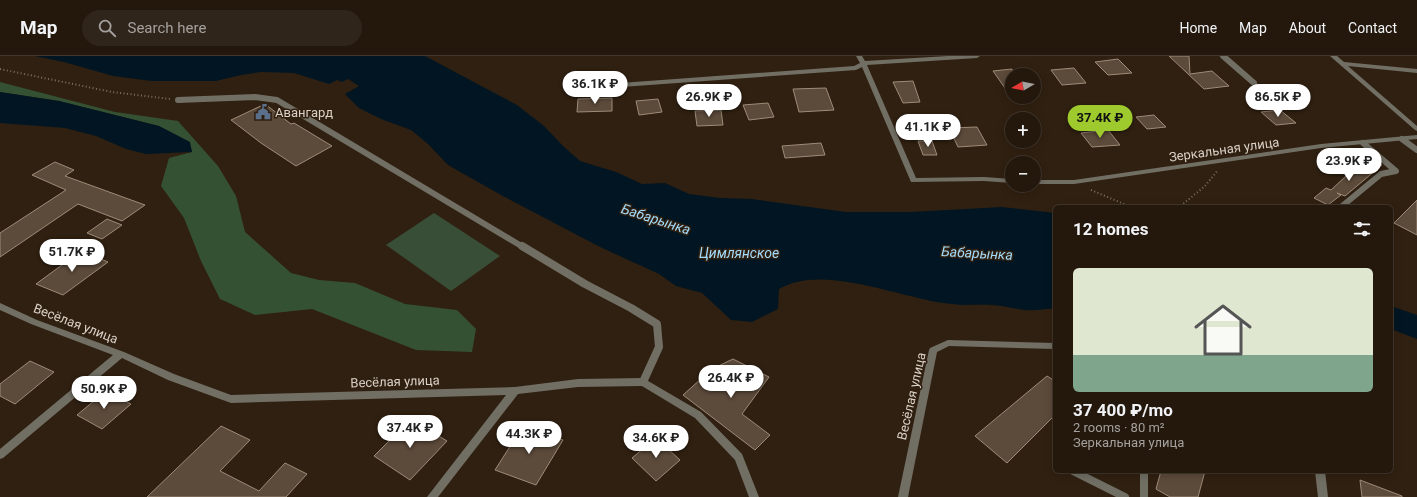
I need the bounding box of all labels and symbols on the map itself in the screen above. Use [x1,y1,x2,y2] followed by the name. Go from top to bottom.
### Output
[1005,68,1041,104] north arrow
[558,71,632,105] pin: 36.1K ₽
[672,84,746,118] pin: 26.9K ₽
[1241,84,1315,118] pin: 86.5K ₽
[254,103,272,121] public building icon: Авангард
[275,105,333,120] place label: Авангард
[1063,105,1137,139] pin: 37.4K ₽
[891,114,965,148] pin: 41.1K ₽
[1168,134,1280,165] street label: Зеркальная улица
[1312,148,1386,182] pin: 23.9K ₽
[619,200,693,238] water label: Бабарынка
[35,239,109,273] pin: 51.7K ₽
[941,243,1013,263] water label: Бабарынка
[699,245,779,261] water label: Цимлянское
[31,300,120,346] street label: Весёлая улица
[894,351,929,441] street label: Весёлая улица
[694,365,768,399] pin: 26.4K ₽
[350,372,440,391] street label: Весёлая улица
[67,376,141,410] pin: 50.9K ₽
[373,415,447,449] pin: 37.4K ₽
[492,421,566,455] pin: 44.3K ₽
[619,425,693,459] pin: 34.6K ₽

